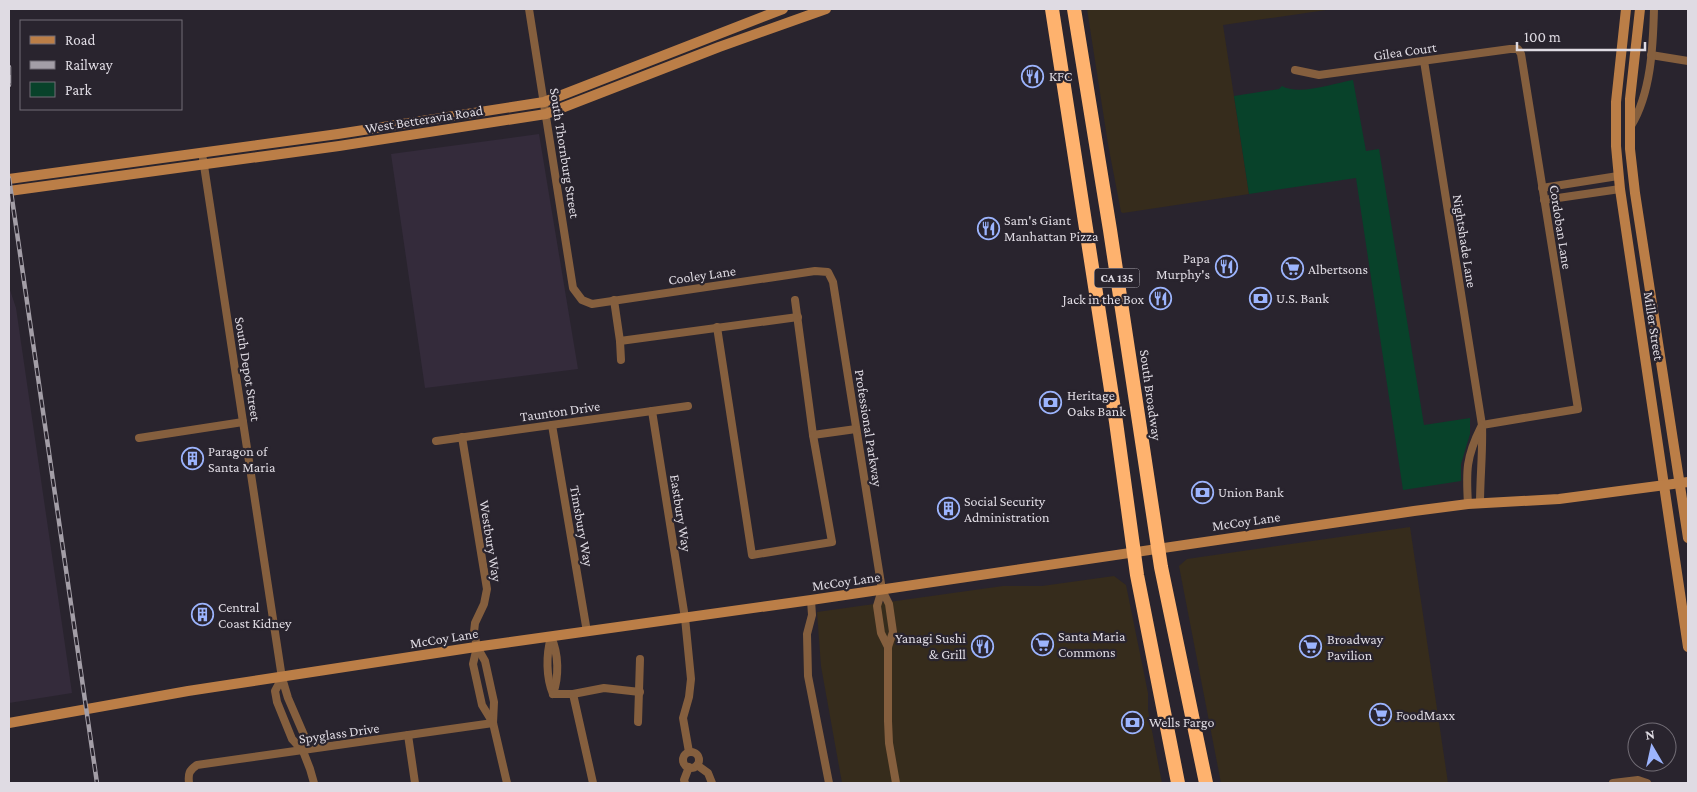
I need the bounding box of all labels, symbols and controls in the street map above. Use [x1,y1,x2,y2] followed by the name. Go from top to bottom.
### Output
[20,20,182,110] legend
[1517,20,1644,52] scale bar
[1524,29,1561,45] text: 100 m
[65,32,96,48] text: Road
[1372,39,1438,63] street label: Gilea Court
[65,57,113,74] text: Railway
[1021,64,1045,88] restaurant icon: KFC
[1049,68,1072,84] place label: KFC
[65,82,92,98] text: Park
[547,87,583,220] street label: South Thornburg Street
[364,102,485,136] street label: West Betteravia Road
[1546,184,1576,270] street label: Cordoban Lane
[1450,193,1480,289] street label: Nightshade Lane
[1004,212,1099,244] place label: Sam's Giant Manhattan Pizza
[976,216,1000,240] restaurant icon: Sam's Giant Manhattan Pizza
[1156,250,1211,282] place label: Papa Murphy's
[1214,254,1238,278] restaurant icon: Papa Murphy's
[1280,257,1304,281] supermarket icon: Albertsons
[1308,261,1368,277] place label: Albertsons
[667,262,737,288] street label: Cooley Lane
[1094,268,1140,288] road number: CA 135
[1248,286,1272,310] bank icon: U.S. Bank
[1148,287,1172,311] restaurant icon: Jack in the Box
[1276,290,1329,306] place label: U.S. Bank
[1061,291,1144,307] place label: Jack in the Box
[1641,291,1667,362] street label: Miller Street
[232,316,264,423] street label: South Depot Street
[1137,348,1165,442] street label: South Broadway
[852,368,886,488] street label: Professional Parkway
[1067,387,1126,419] place label: Heritage Oaks Bank
[1039,391,1063,415] bank icon: Heritage Oaks Bank
[519,397,601,425] street label: Taunton Drive
[208,443,276,475] place label: Paragon of Santa Maria
[180,447,204,471] building icon: Paragon of Santa Maria
[667,473,695,553] street label: Eastbury Way
[1190,480,1214,504] bank icon: Union Bank
[567,484,597,568] street label: Timsbury Way
[1218,484,1284,500] place label: Union Bank
[964,493,1050,525] place label: Social Security Administration
[936,497,960,521] building icon: Social Security Administration
[477,499,505,583] street label: Westbury Way
[1211,508,1281,534] street label: McCoy Lane
[811,568,881,594] street label: McCoy Lane
[218,599,292,631] place label: Central Coast Kidney
[190,603,214,627] building icon: Central Coast Kidney
[409,625,479,651] street label: McCoy Lane
[1058,628,1126,660] place label: Santa Maria Commons
[895,630,966,662] place label: Yanagi Sushi & Grill
[1327,631,1384,663] place label: Broadway Pavilion
[1030,632,1054,656] supermarket icon: Santa Maria Commons
[970,634,994,658] restaurant icon: Yanagi Sushi & Grill
[1299,635,1323,659] supermarket icon: Broadway Pavilion
[1368,703,1392,727] supermarket icon: FoodMaxx
[1396,707,1456,723] place label: FoodMaxx
[1121,710,1145,734] bank icon: Wells Fargo
[1149,714,1214,730] place label: Wells Fargo
[298,719,380,747] street label: Spyglass Drive
[1627,722,1677,772] north arrow
[1644,725,1656,743] text: N

